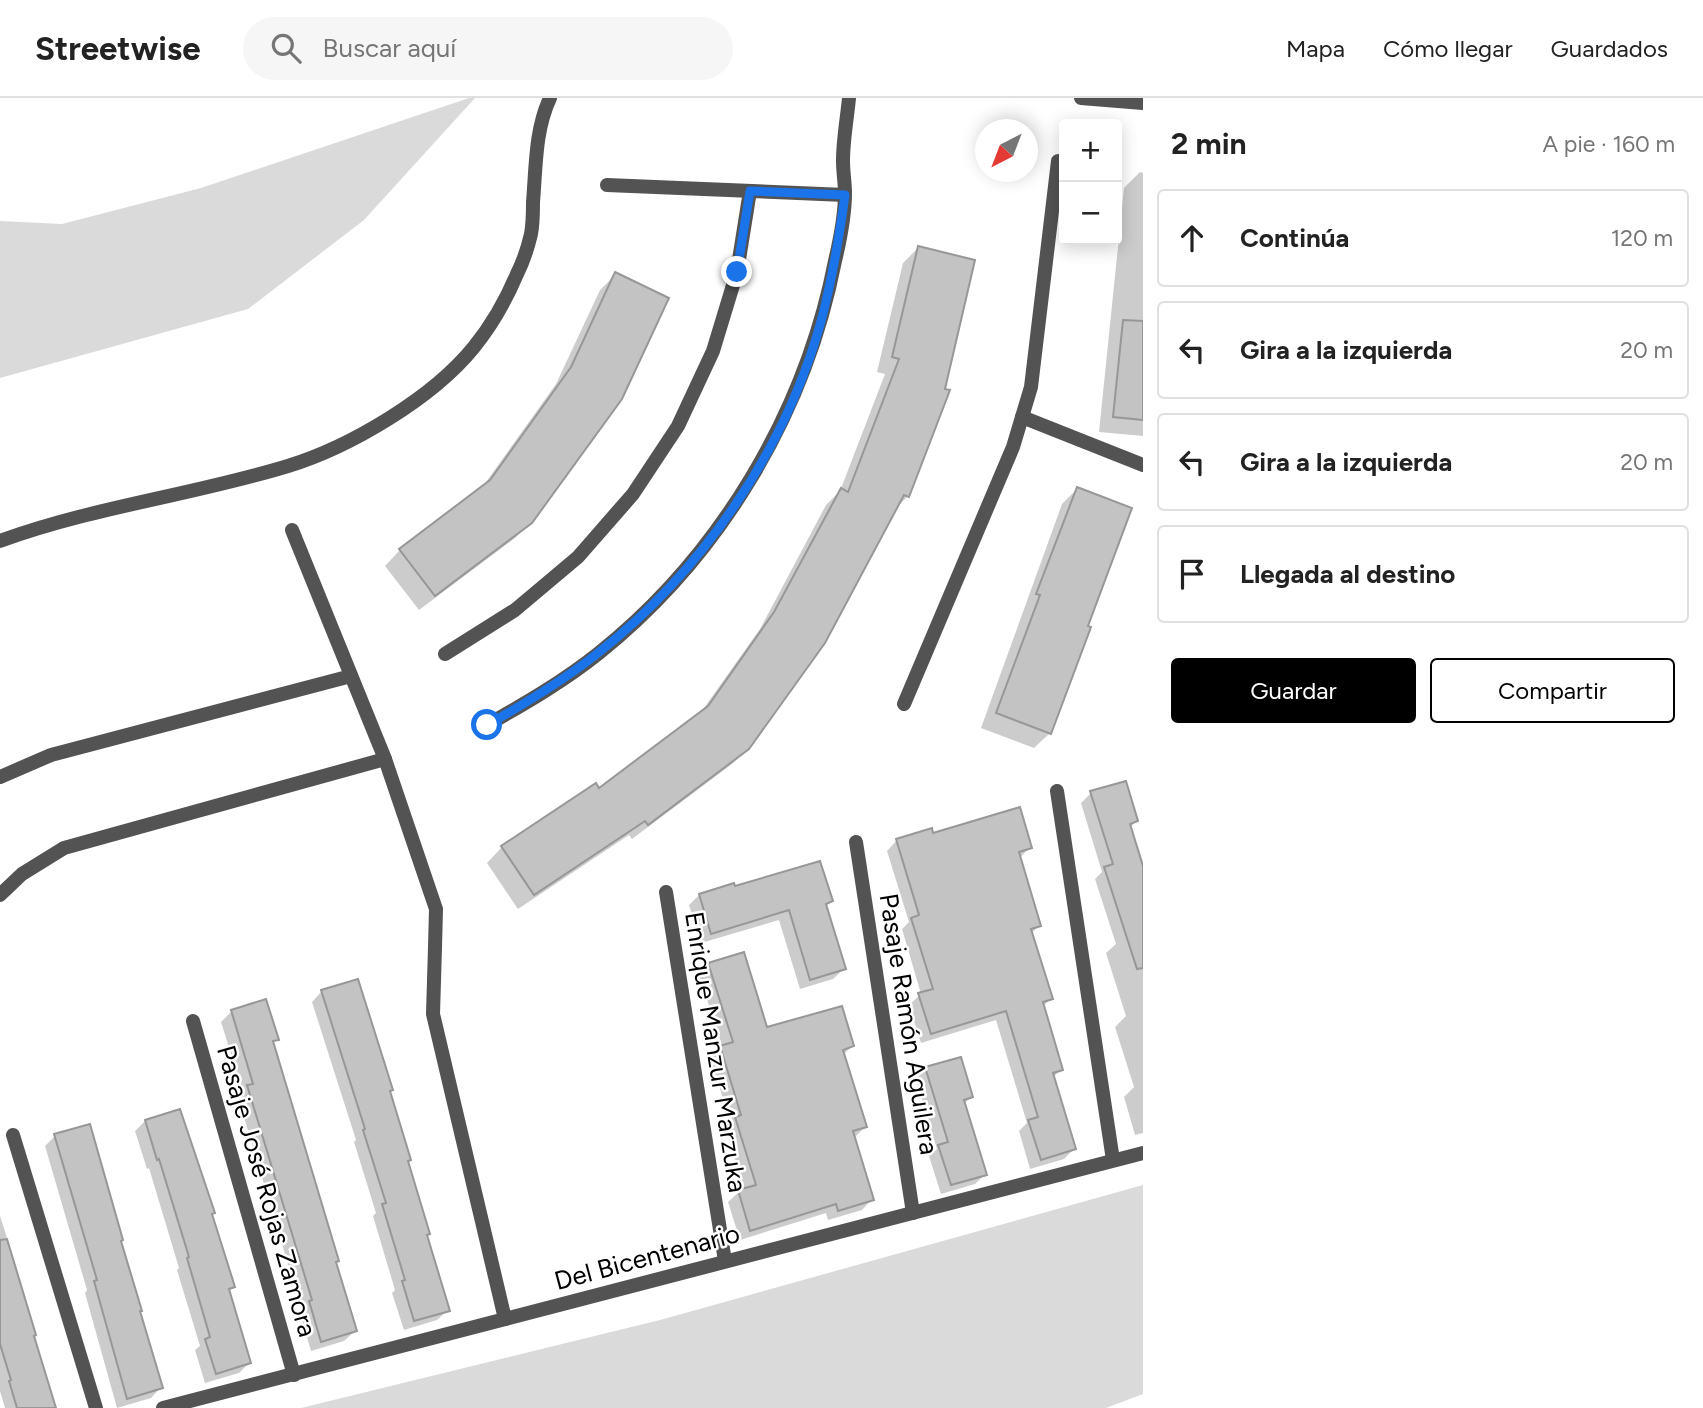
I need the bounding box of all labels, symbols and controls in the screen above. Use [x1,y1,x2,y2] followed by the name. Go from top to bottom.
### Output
[243,17,733,80] search box
[35,29,201,68] text: Streetwise
[267,29,305,67] icon: search
[323,32,456,64] text: Buscar aquí
[1286,34,1345,63] text: Mapa
[1383,34,1513,63] text: Cómo llegar
[1551,34,1668,63] text: Guardados
[975,119,1038,182] north arrow
[1059,119,1122,245] map controls
[1059,119,1122,182] button: +
[1171,125,1247,162] text: 2 min
[1543,130,1675,158] text: A pie · 160 m
[1059,182,1122,245] button: −
[1173,219,1211,257] icon: ahead
[1240,222,1349,254] text: Continúa
[1611,224,1673,252] text: 120 m
[721,256,752,287] route end
[1173,331,1211,369] icon: left
[1240,334,1452,366] text: Gira a la izquierda
[1620,336,1673,364] text: 20 m
[1173,443,1211,481] icon: left
[1240,446,1452,478] text: Gira a la izquierda
[1620,448,1673,476] text: 20 m
[1173,555,1211,593] icon: arrive
[1240,558,1455,590] text: Llegada al destino
[1171,658,1416,723] button: Guardar
[1430,658,1675,723] button: Compartir
[471,709,502,740] route start
[873,891,945,1157] street label: Pasaje Ramón Aguilera
[678,909,754,1195] street label: Enrique Manzur Marzuka
[210,1042,324,1340] street label: Pasaje José Rojas Zamora
[551,1217,743,1297] street label: Del Bicentenario

